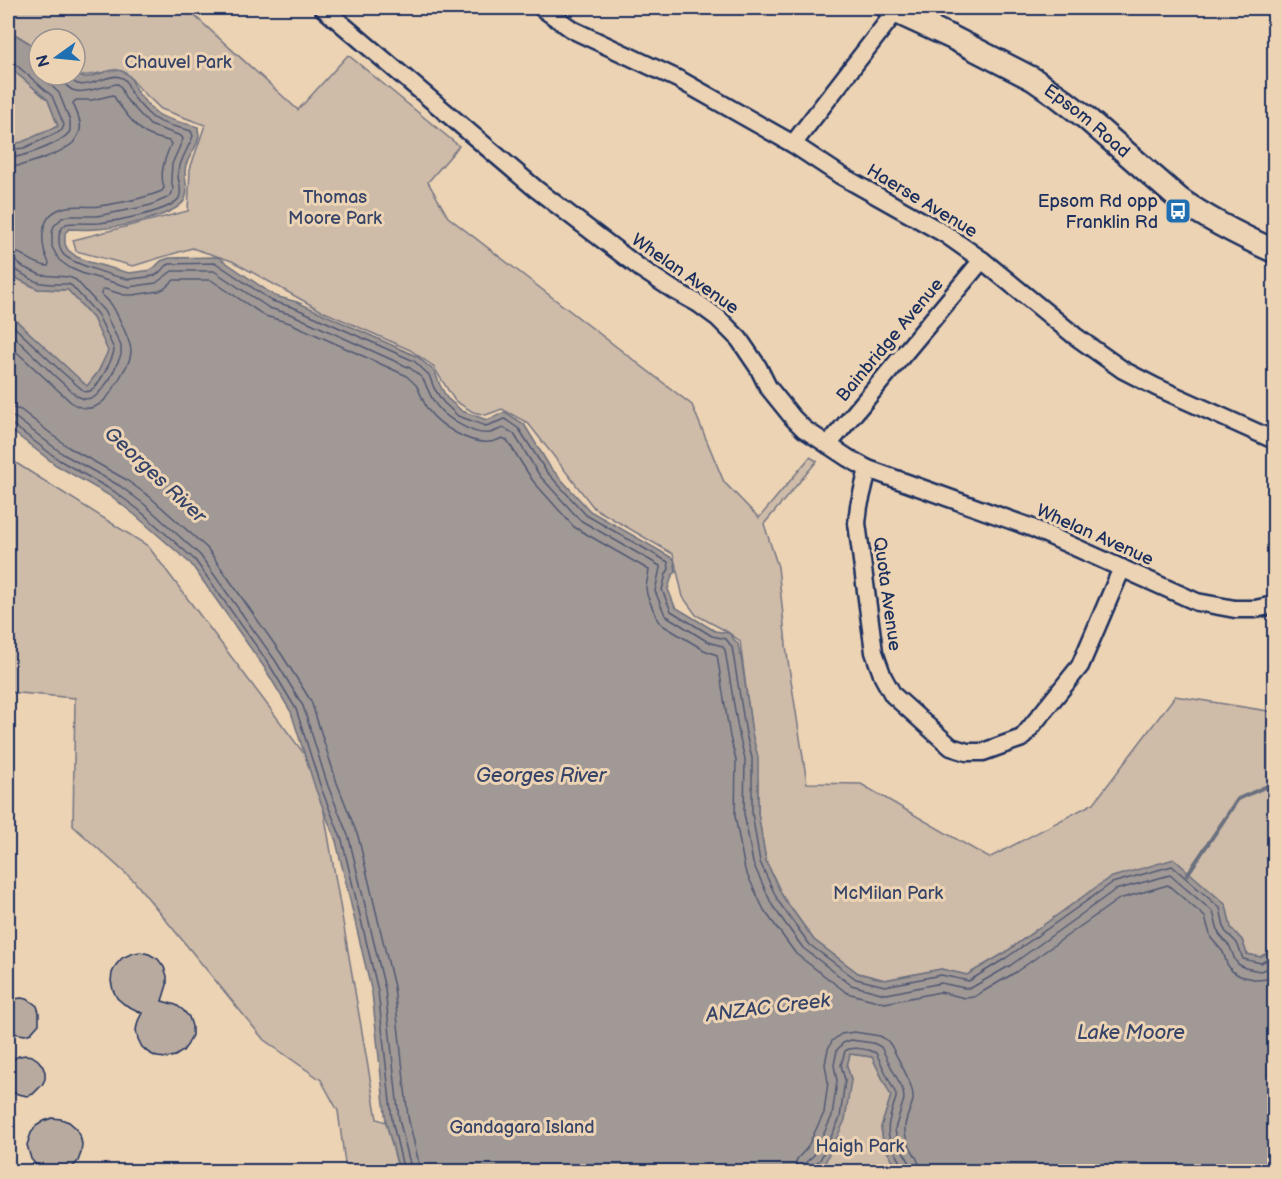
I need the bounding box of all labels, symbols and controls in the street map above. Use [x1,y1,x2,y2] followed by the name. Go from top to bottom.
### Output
[27,27,87,87] north arrow
[33,52,55,69] text: N
[124,52,232,73] park label: Chauvel Park
[1040,80,1134,162] street label: Epsom Road
[863,160,981,242] street label: Haerse Avenue
[288,187,382,229] park label: Thomas Moore Park
[1038,191,1158,233] place label: Epsom Rd opp Franklin Rd
[1163,196,1193,226] bus stop icon: Epsom Rd opp Franklin Rd
[627,229,743,319] street label: Whelan Avenue
[832,274,948,406] street label: Bainbridge Avenue
[99,422,212,529] water label: Georges River
[1033,500,1157,570] street label: Whelan Avenue
[869,536,905,652] street label: Quota Avenue
[476,764,608,788] water label: Georges River
[833,883,943,904] park label: McMilan Park
[703,988,833,1028] water label: ANZAC Creek
[1077,1021,1185,1045] water label: Lake Moore
[449,1117,595,1138] park label: Gandagara Island
[816,1136,905,1157] park label: Haigh Park

